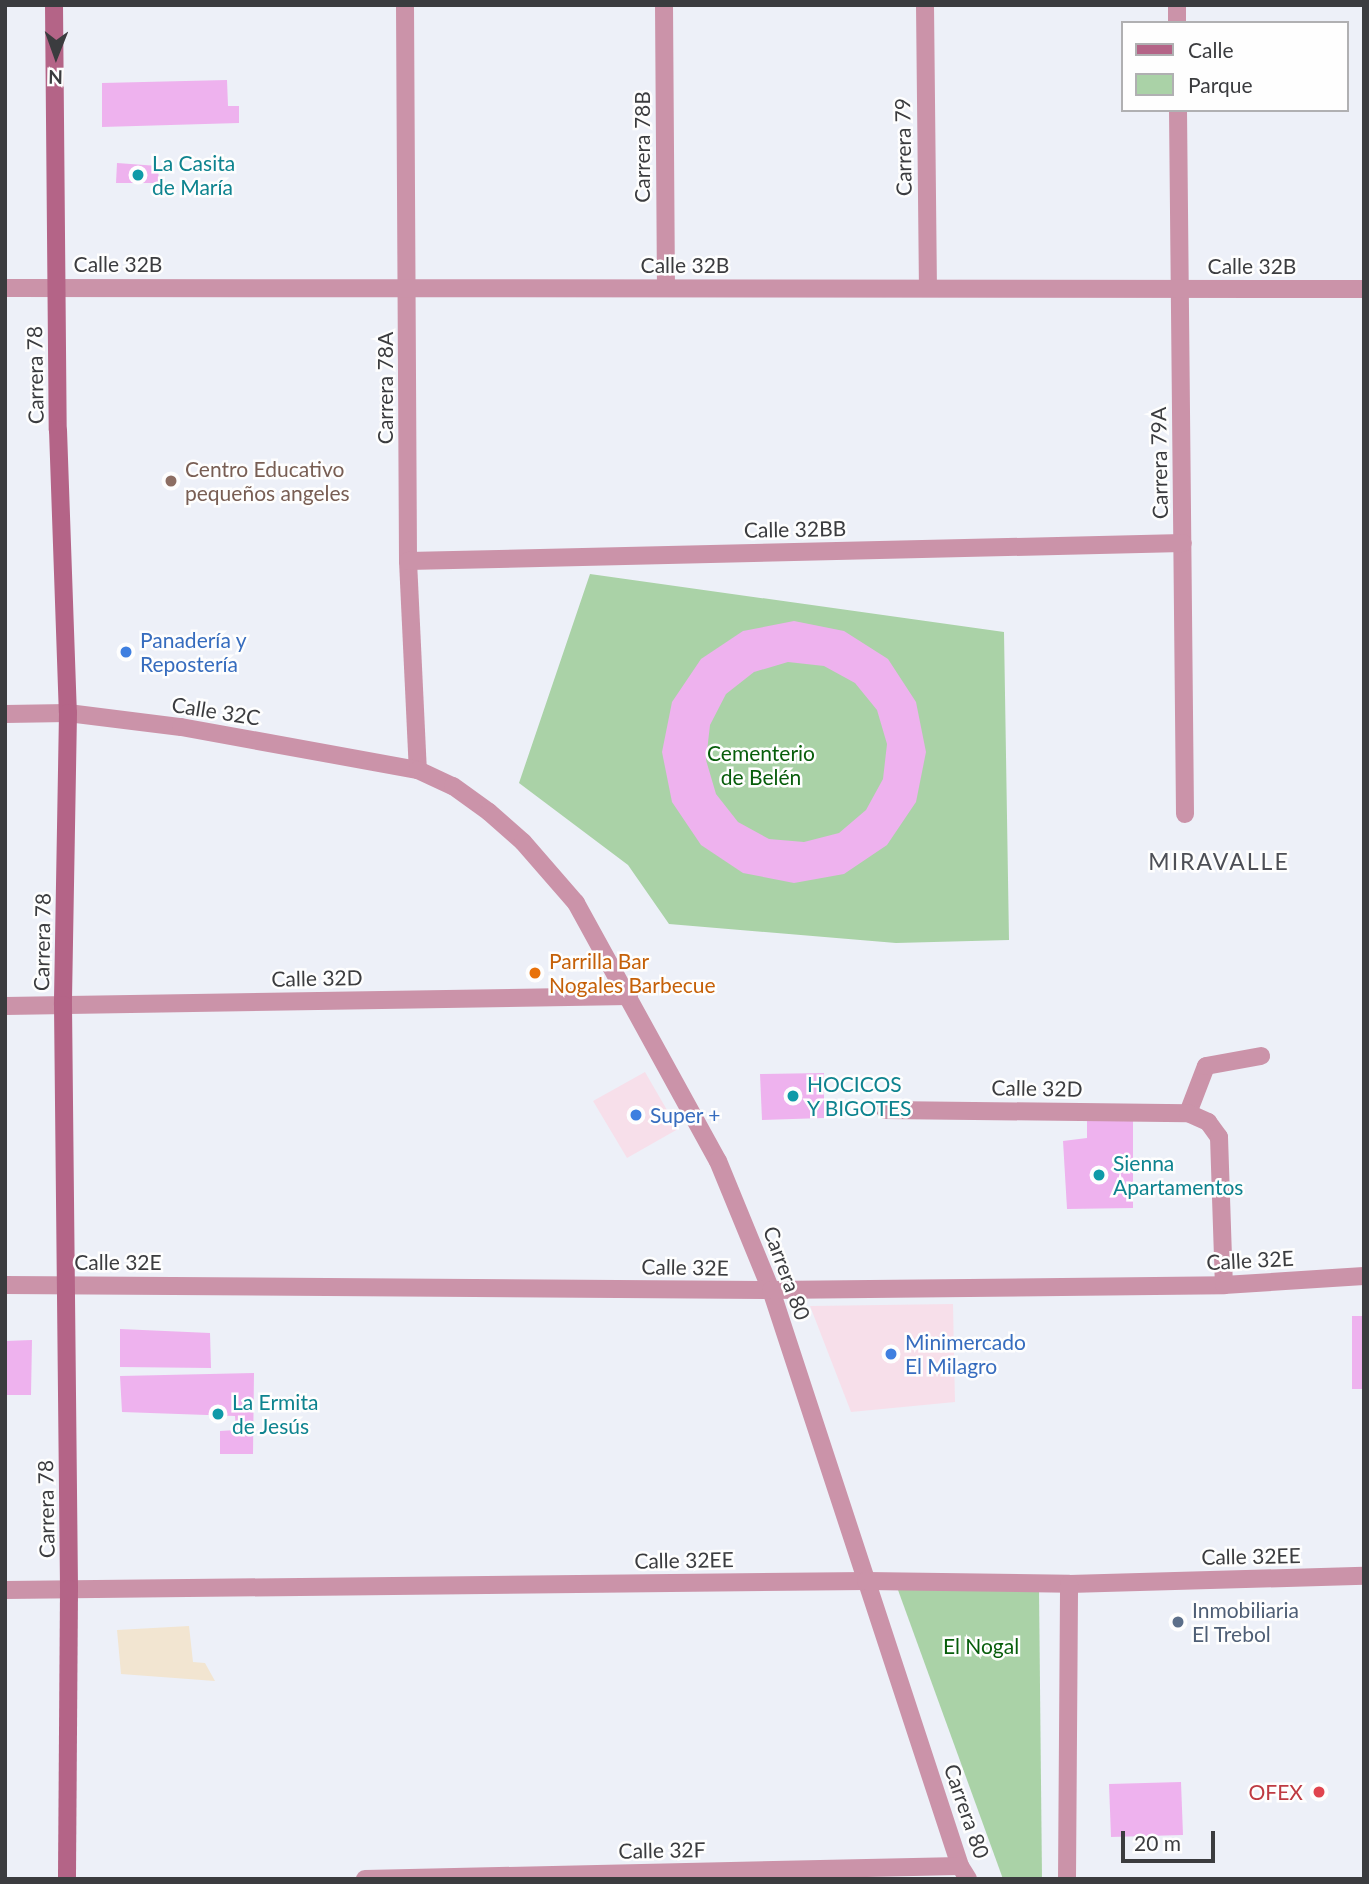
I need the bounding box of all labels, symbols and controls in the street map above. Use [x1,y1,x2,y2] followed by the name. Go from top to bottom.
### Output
[21,21,91,91] north arrow
[1120,21,1348,112] legend
[1188,37,1233,62] text: Calle
[48,66,63,89] text: N
[1188,72,1253,97] text: Parque
[629,91,655,203] street label: Carrera 78B
[890,98,916,196] street label: Carrera 79
[152,150,235,200] place label: La Casita de María
[130,167,146,183] marker: La Casita de María
[74,251,162,277] street label: Calle 32B
[641,252,729,278] street label: Calle 32B
[1208,253,1296,279] street label: Calle 32B
[22,326,48,424] street label: Carrera 78
[372,332,398,444] street label: Carrera 78A
[1145,407,1173,519] street label: Carrera 79A
[185,456,350,506] place label: Centro Educativo pequeños angeles
[163,473,179,489] marker: Centro Educativo pequeños angeles
[744,516,846,542] street label: Calle 32BB
[140,627,247,677] place label: Panadería y Repostería
[118,644,134,660] marker: Panadería y Repostería
[170,692,262,730] street label: Calle 32C
[707,740,815,790] park label: Cementerio de Belén
[1149,847,1289,875] district label: MIRAVALLE
[29,893,55,991] street label: Carrera 78
[549,948,716,998] place label: Parrilla Bar Nogales Barbecue
[271,965,363,991] street label: Calle 32D
[527,965,543,981] marker: Parrilla Bar Nogales Barbecue
[807,1071,912,1121] place label: HOCICOS Y BIGOTES
[991,1075,1083,1101] street label: Calle 32D
[785,1088,801,1104] marker: HOCICOS Y BIGOTES
[650,1102,721,1128] place label: Super +
[628,1107,644,1123] marker: Super +
[1113,1150,1243,1200] place label: Sienna Apartamentos
[1091,1167,1107,1183] marker: Sienna Apartamentos
[758,1223,816,1323] street label: Carrera 80
[1206,1245,1294,1275] street label: Calle 32E
[74,1249,162,1275] street label: Calle 32E
[641,1254,729,1280] street label: Calle 32E
[905,1329,1026,1379] place label: Minimercado El Milagro
[883,1346,899,1362] marker: Minimercado El Milagro
[232,1389,318,1439] place label: La Ermita de Jesús
[210,1406,226,1422] marker: La Ermita de Jesús
[33,1460,59,1558] street label: Carrera 78
[1201,1543,1301,1569] street label: Calle 32EE
[634,1547,734,1573] street label: Calle 32EE
[1192,1597,1299,1647] place label: Inmobiliaria El Trebol
[1170,1614,1186,1630] marker: Inmobiliaria El Trebol
[943,1633,1019,1659] park label: El Nogal
[939,1761,995,1861] street label: Carrera 80
[1249,1779,1303,1805] place label: OFEX
[1309,1782,1329,1802] marker: OFEX
[1124,1818,1218,1862] scale bar
[1134,1830,1181,1855] text: 20 m
[618,1837,706,1863] street label: Calle 32F

